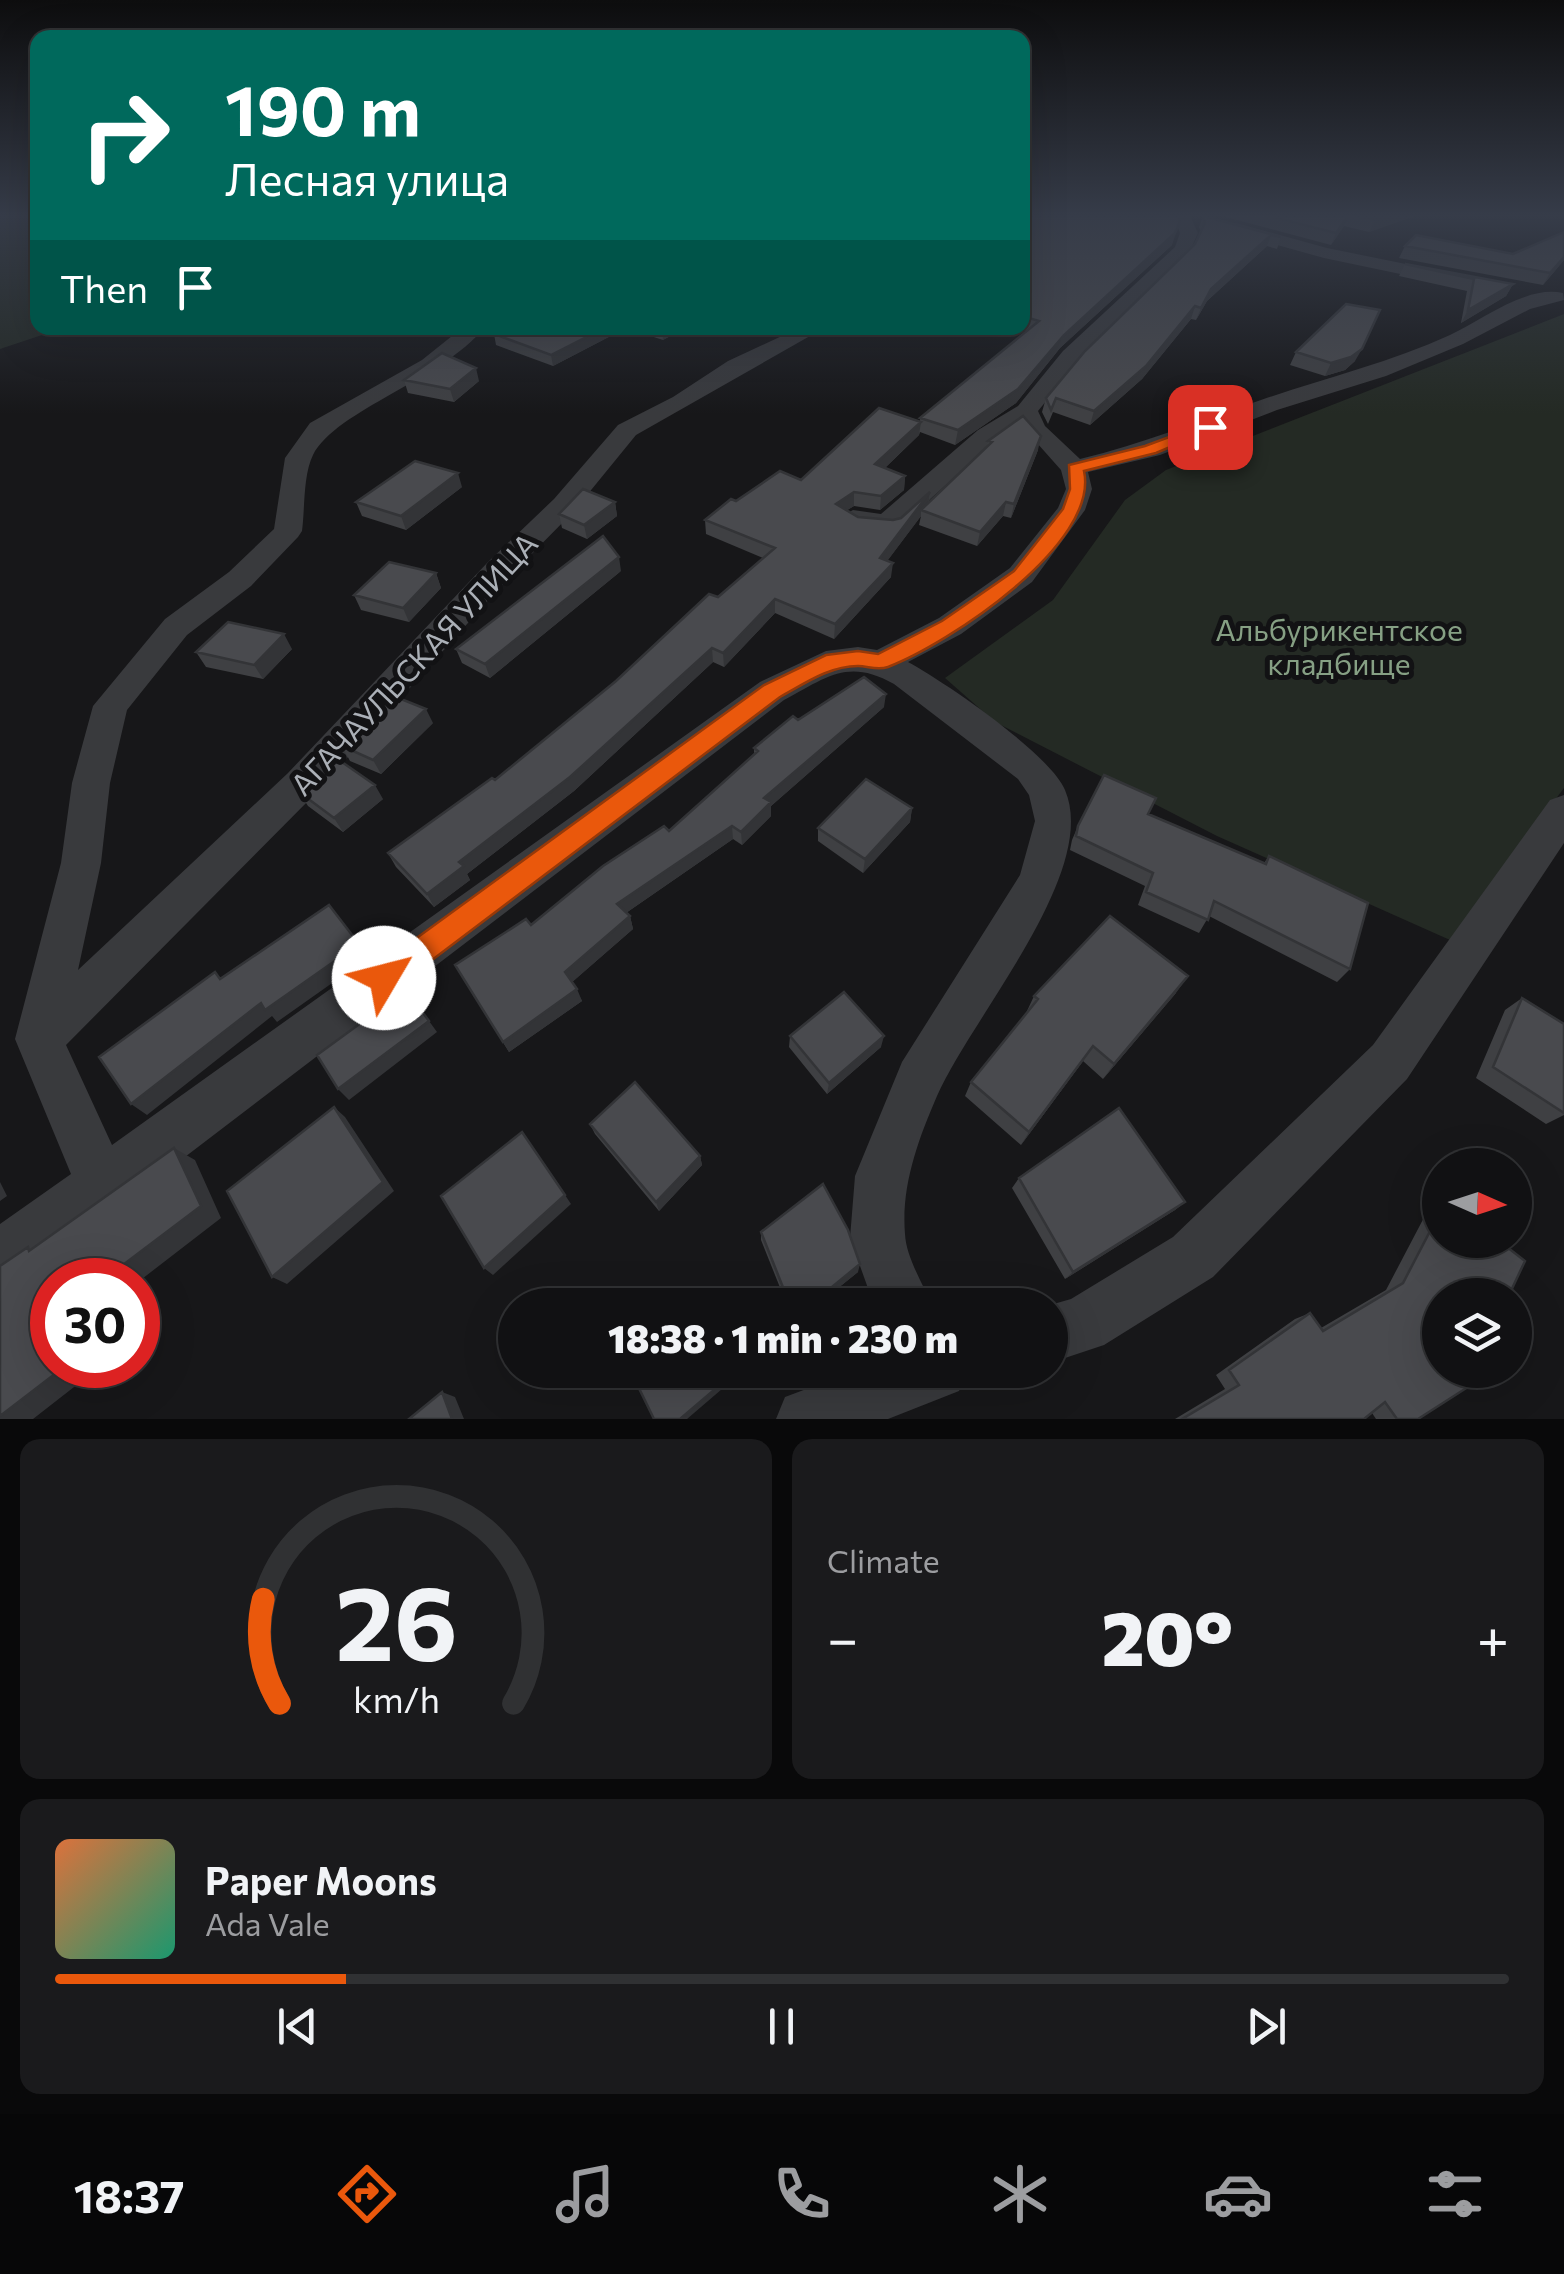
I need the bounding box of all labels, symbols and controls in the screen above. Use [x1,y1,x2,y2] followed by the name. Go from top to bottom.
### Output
[225,65,421,150] text: 190 m
[60,70,190,200] icon: right
[225,150,509,205] text: Лесная улица
[168,260,223,315] icon: arrive
[60,264,148,311] text: Then
[1168,385,1253,470] pin
[1183,400,1238,455] icon: arrive
[282,524,544,802] street label: АГАЧАУЛЬСКАЯ УЛИЦА
[1215,610,1463,681] park label: Альбурикентское кладбище
[332,926,436,1030] position arrow
[1422,1148,1532,1258] north arrow
[1422,1148,1532,1388] map controls
[30,1258,160,1388] speed limit sign: 30
[1422,1278,1532,1388] button: layers
[608,1314,958,1361] text: 18:38 · 1 min · 230 m
[827,1540,940,1580] text: Climate
[335,1555,457,1682] text: 26
[1102,1590,1233,1681] text: 20°
[827,1603,858,1670] text: −
[1477,1603,1509,1670] text: +
[353,1677,439,1720] text: km/h
[205,1856,437,1903] text: Paper Moons
[205,1903,330,1943] text: Ada Vale
[270,1999,325,2054] icon: previous
[754,1999,809,2054] icon: pause
[1239,1999,1294,2054] icon: next
[332,2159,402,2229] icon: directions
[550,2159,620,2229] icon: music
[767,2159,837,2229] icon: phone
[985,2159,1055,2229] icon: climate
[1203,2159,1273,2229] icon: car
[1420,2159,1490,2229] icon: filters
[74,2167,184,2222] text: 18:37

